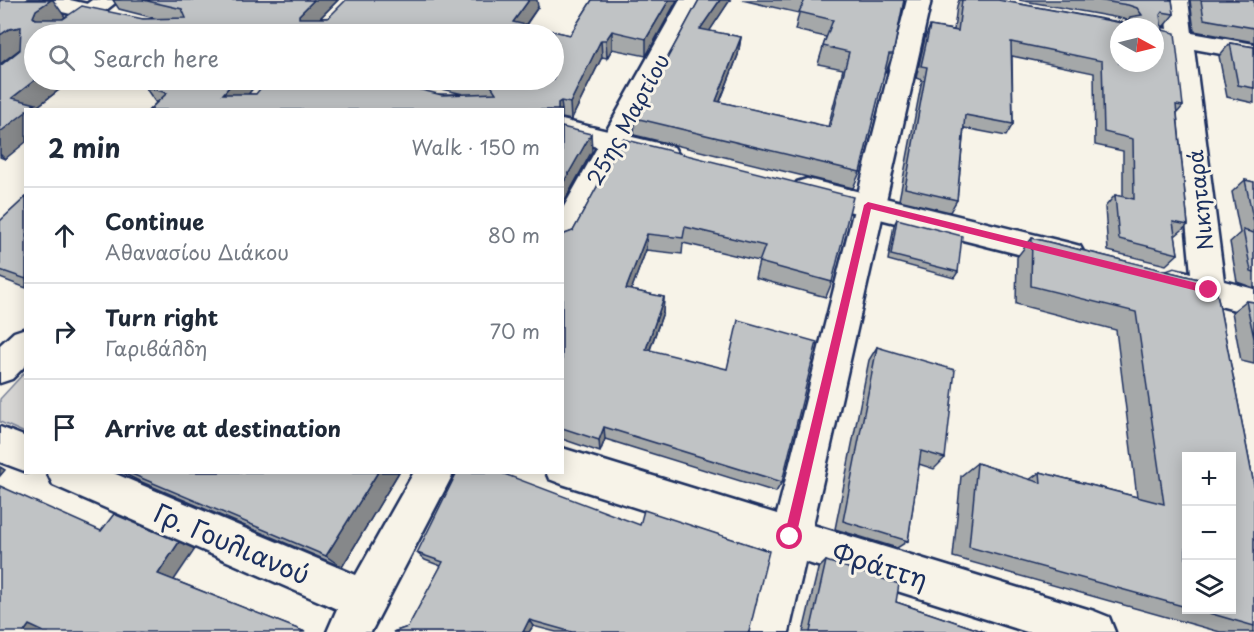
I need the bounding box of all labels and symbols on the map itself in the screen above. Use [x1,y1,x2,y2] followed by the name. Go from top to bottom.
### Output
[1110,18,1164,72] north arrow
[577,47,677,191] street label: 25ης Μαρτίου
[1178,148,1220,252] street label: Νικηταρά
[1195,276,1221,302] route end
[148,493,316,593] street label: Γρ. Γουλιανού
[776,523,802,549] route start
[827,532,933,598] street label: Φράττη

